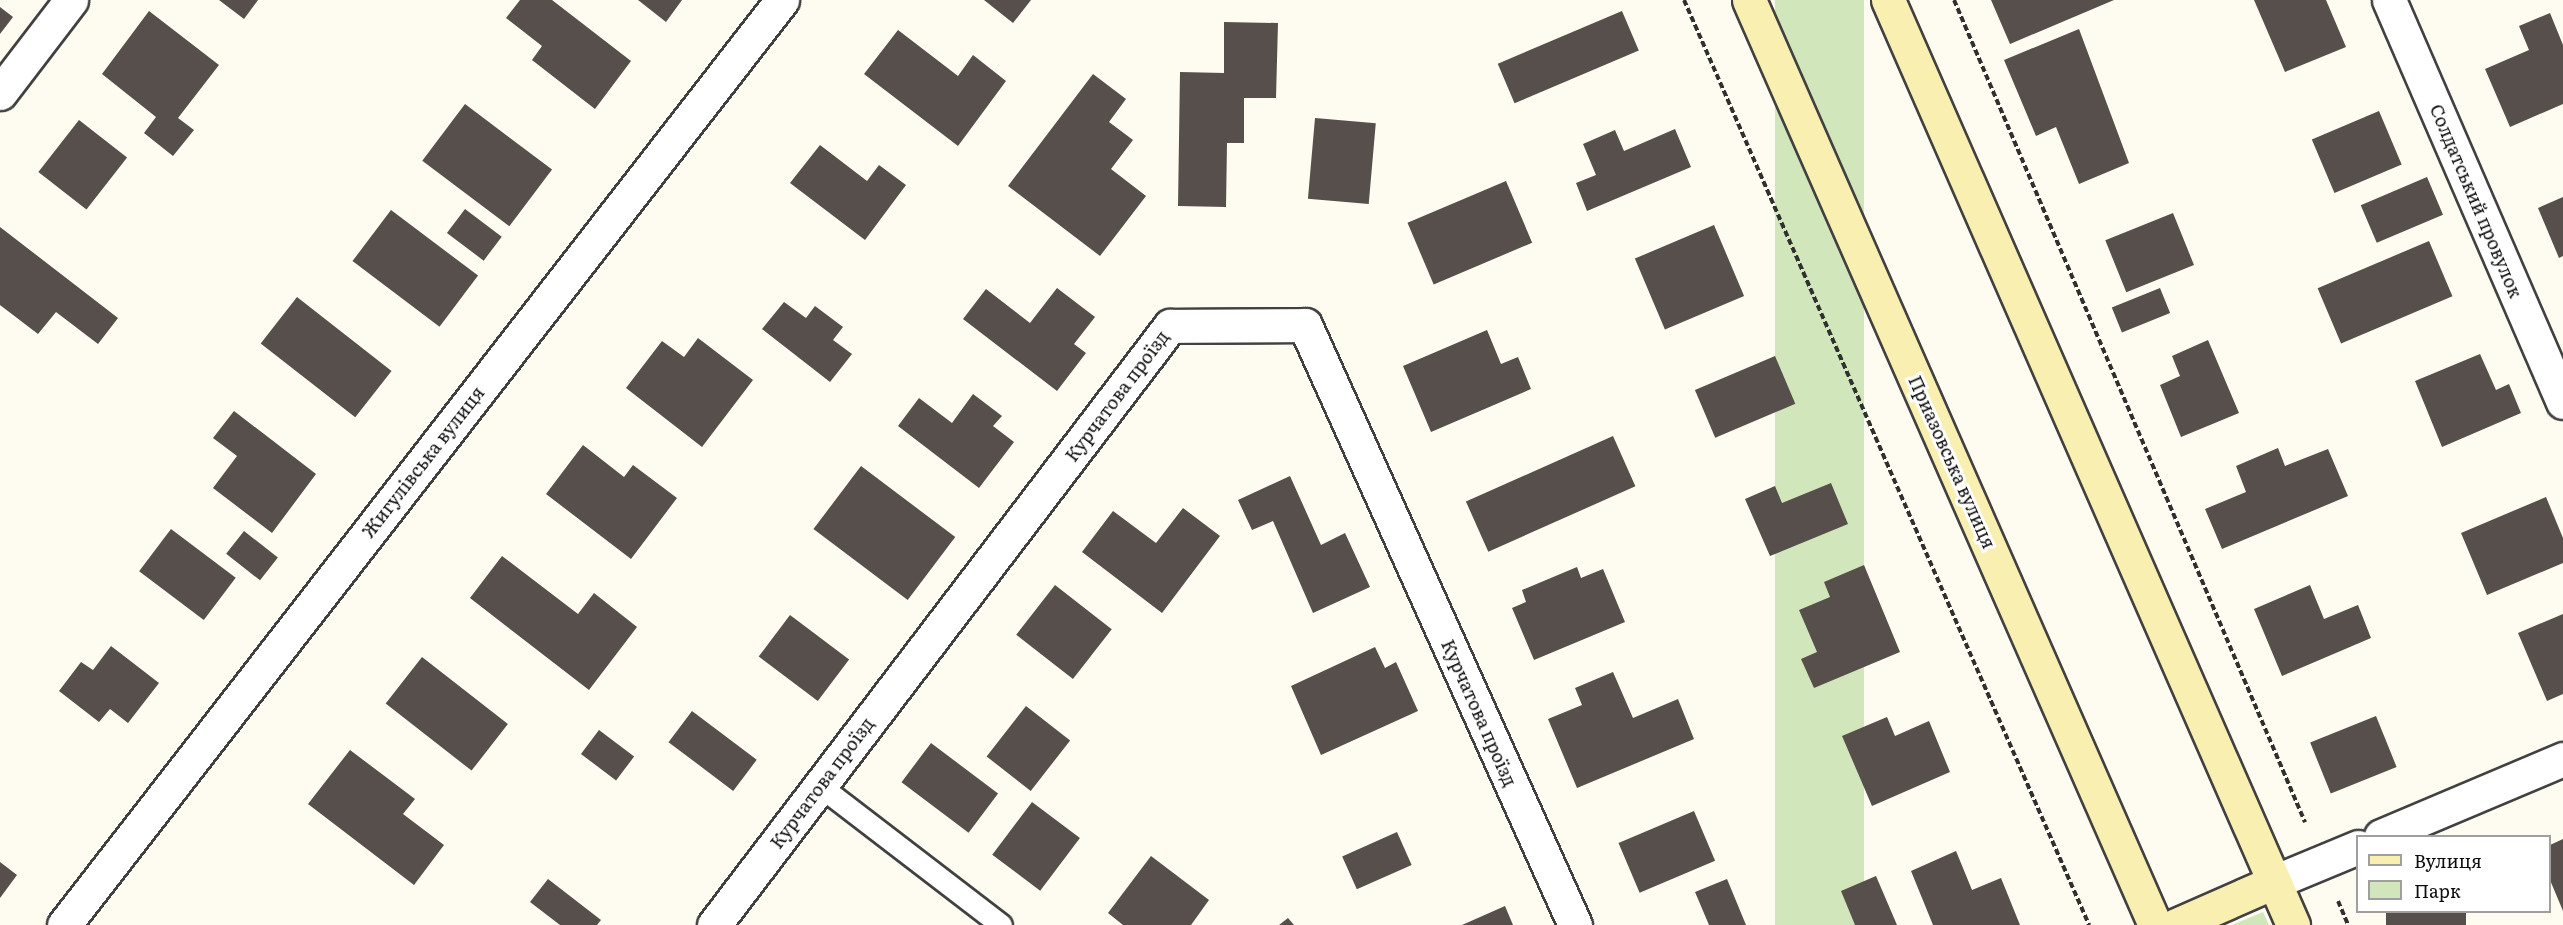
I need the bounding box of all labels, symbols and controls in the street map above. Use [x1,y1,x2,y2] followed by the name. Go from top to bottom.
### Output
[2425,101,2527,301] street label: Солдатський провулок
[1061,326,1173,466] street label: Курчатова проїзд
[1904,372,2000,552] street label: Приазовська вулиця
[357,382,489,542] street label: Жигулівська вулиця
[1437,636,1521,790] street label: Курчатова проїзд
[766,713,878,853] street label: Курчатова проїзд
[2356,835,2551,913] legend
[2414,847,2482,874] text: Вулиця
[2414,877,2461,904] text: Парк

